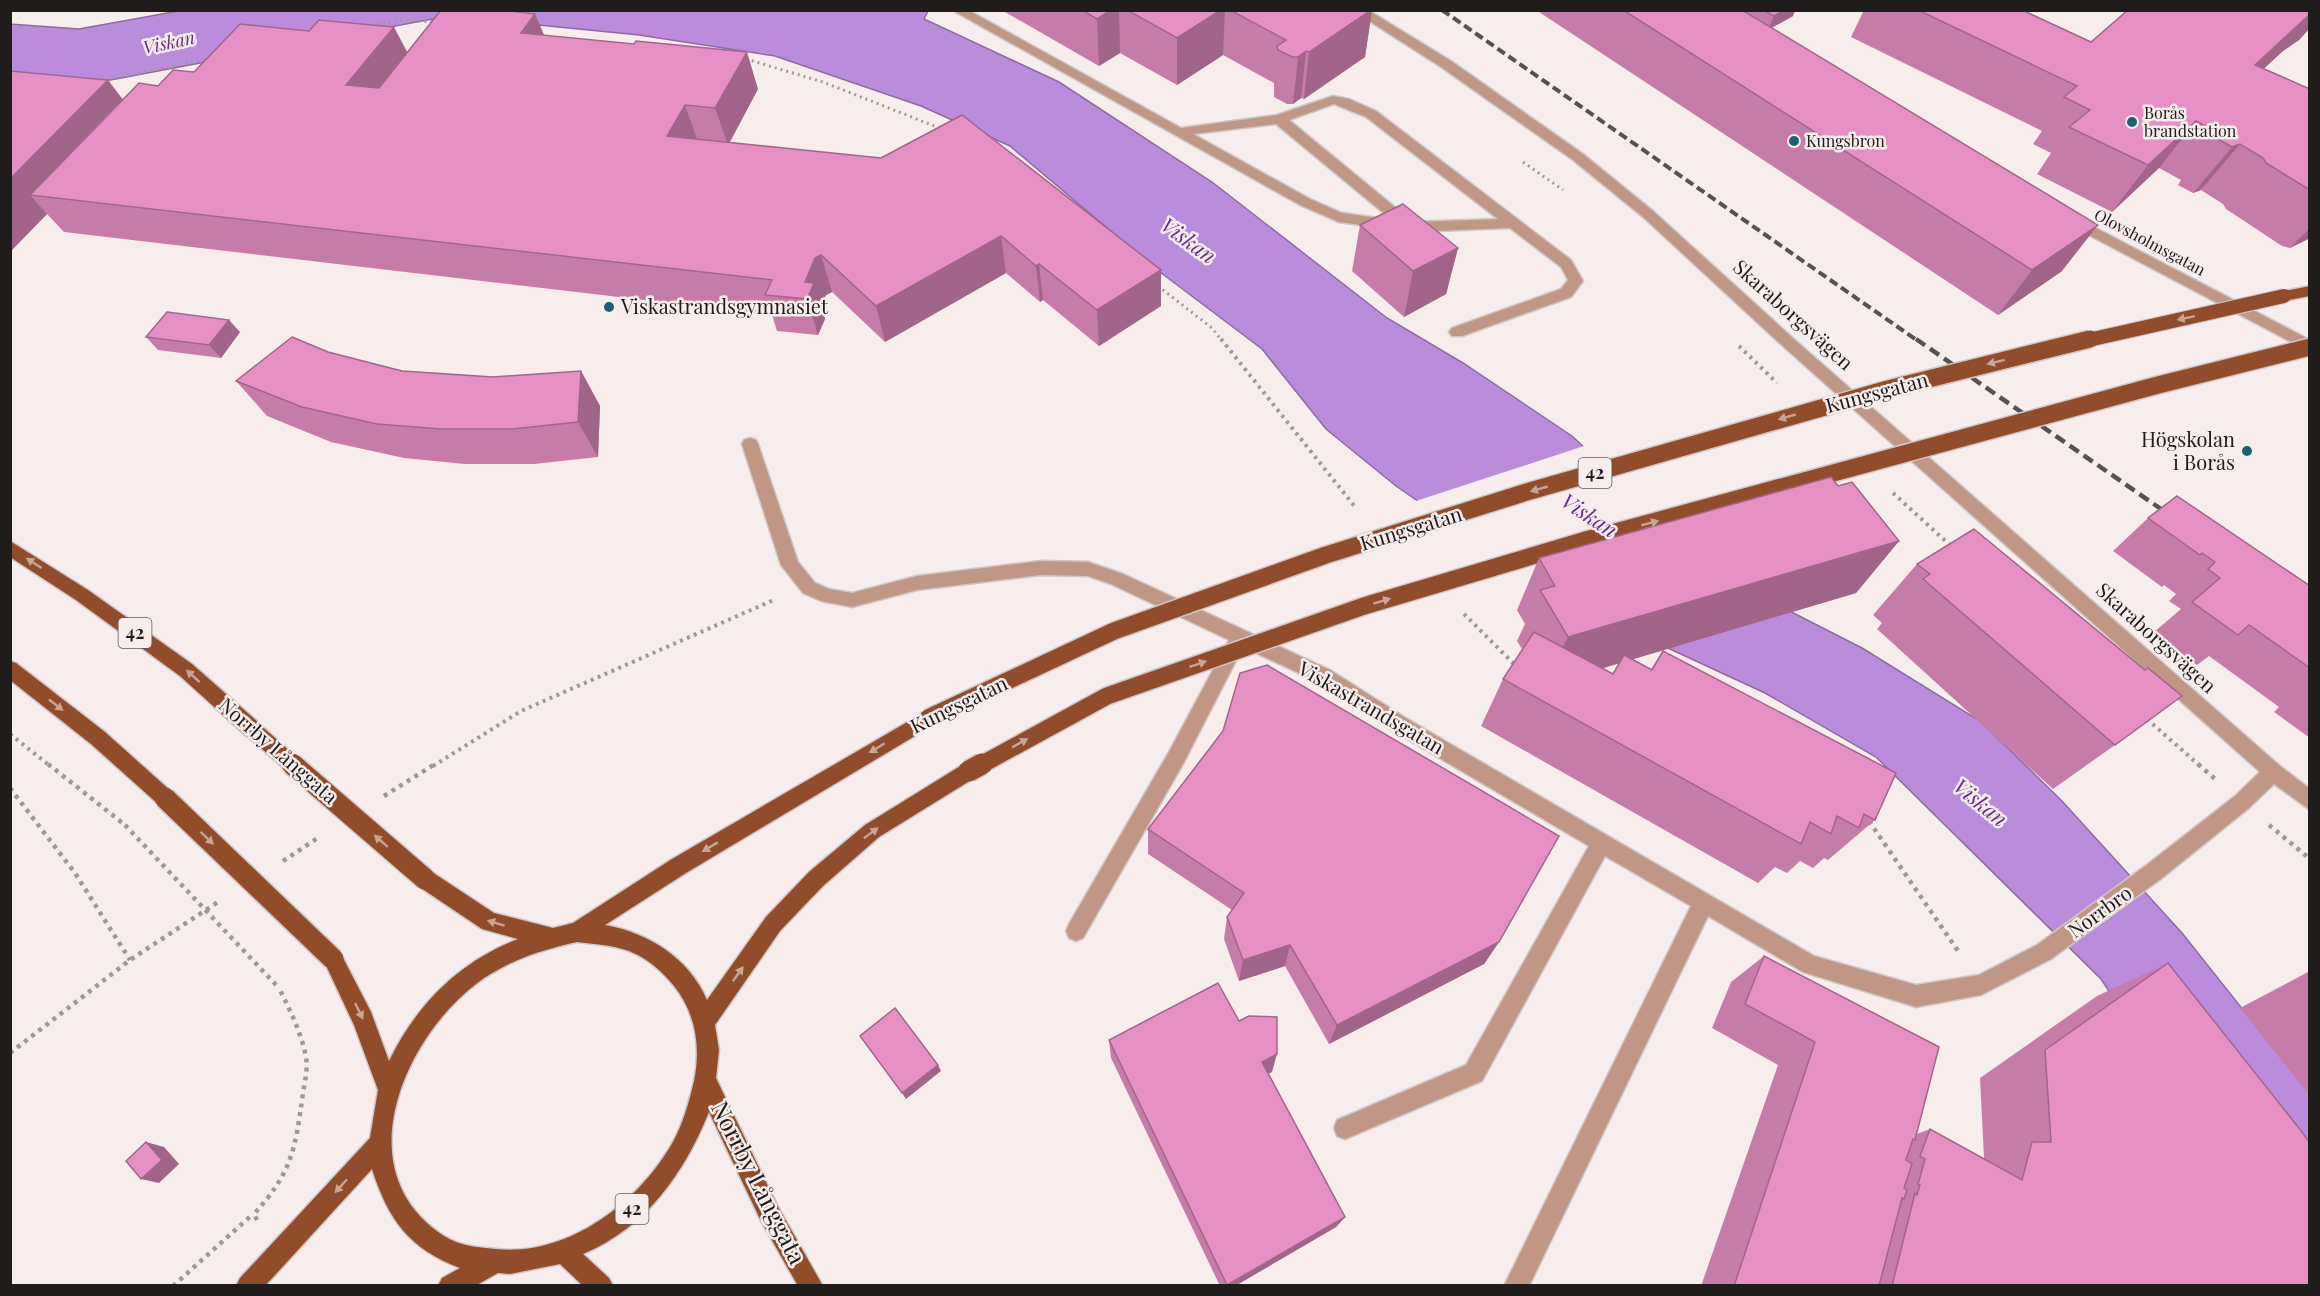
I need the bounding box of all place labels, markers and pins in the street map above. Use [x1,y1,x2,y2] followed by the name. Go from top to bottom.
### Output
[2144,102,2237,141] place label: Borås brandstation
[2125,115,2139,129] marker: Borås brandstation
[1806,130,1885,151] place label: Kungsbron
[1787,134,1801,148] marker: Kungsbron
[620,292,829,319] place label: Viskastrandsgymnasiet
[602,300,616,314] marker: Viskastrandsgymnasiet
[2141,425,2235,475] place label: Högskolan i Borås
[2240,444,2254,458] marker: Högskolan i Borås

